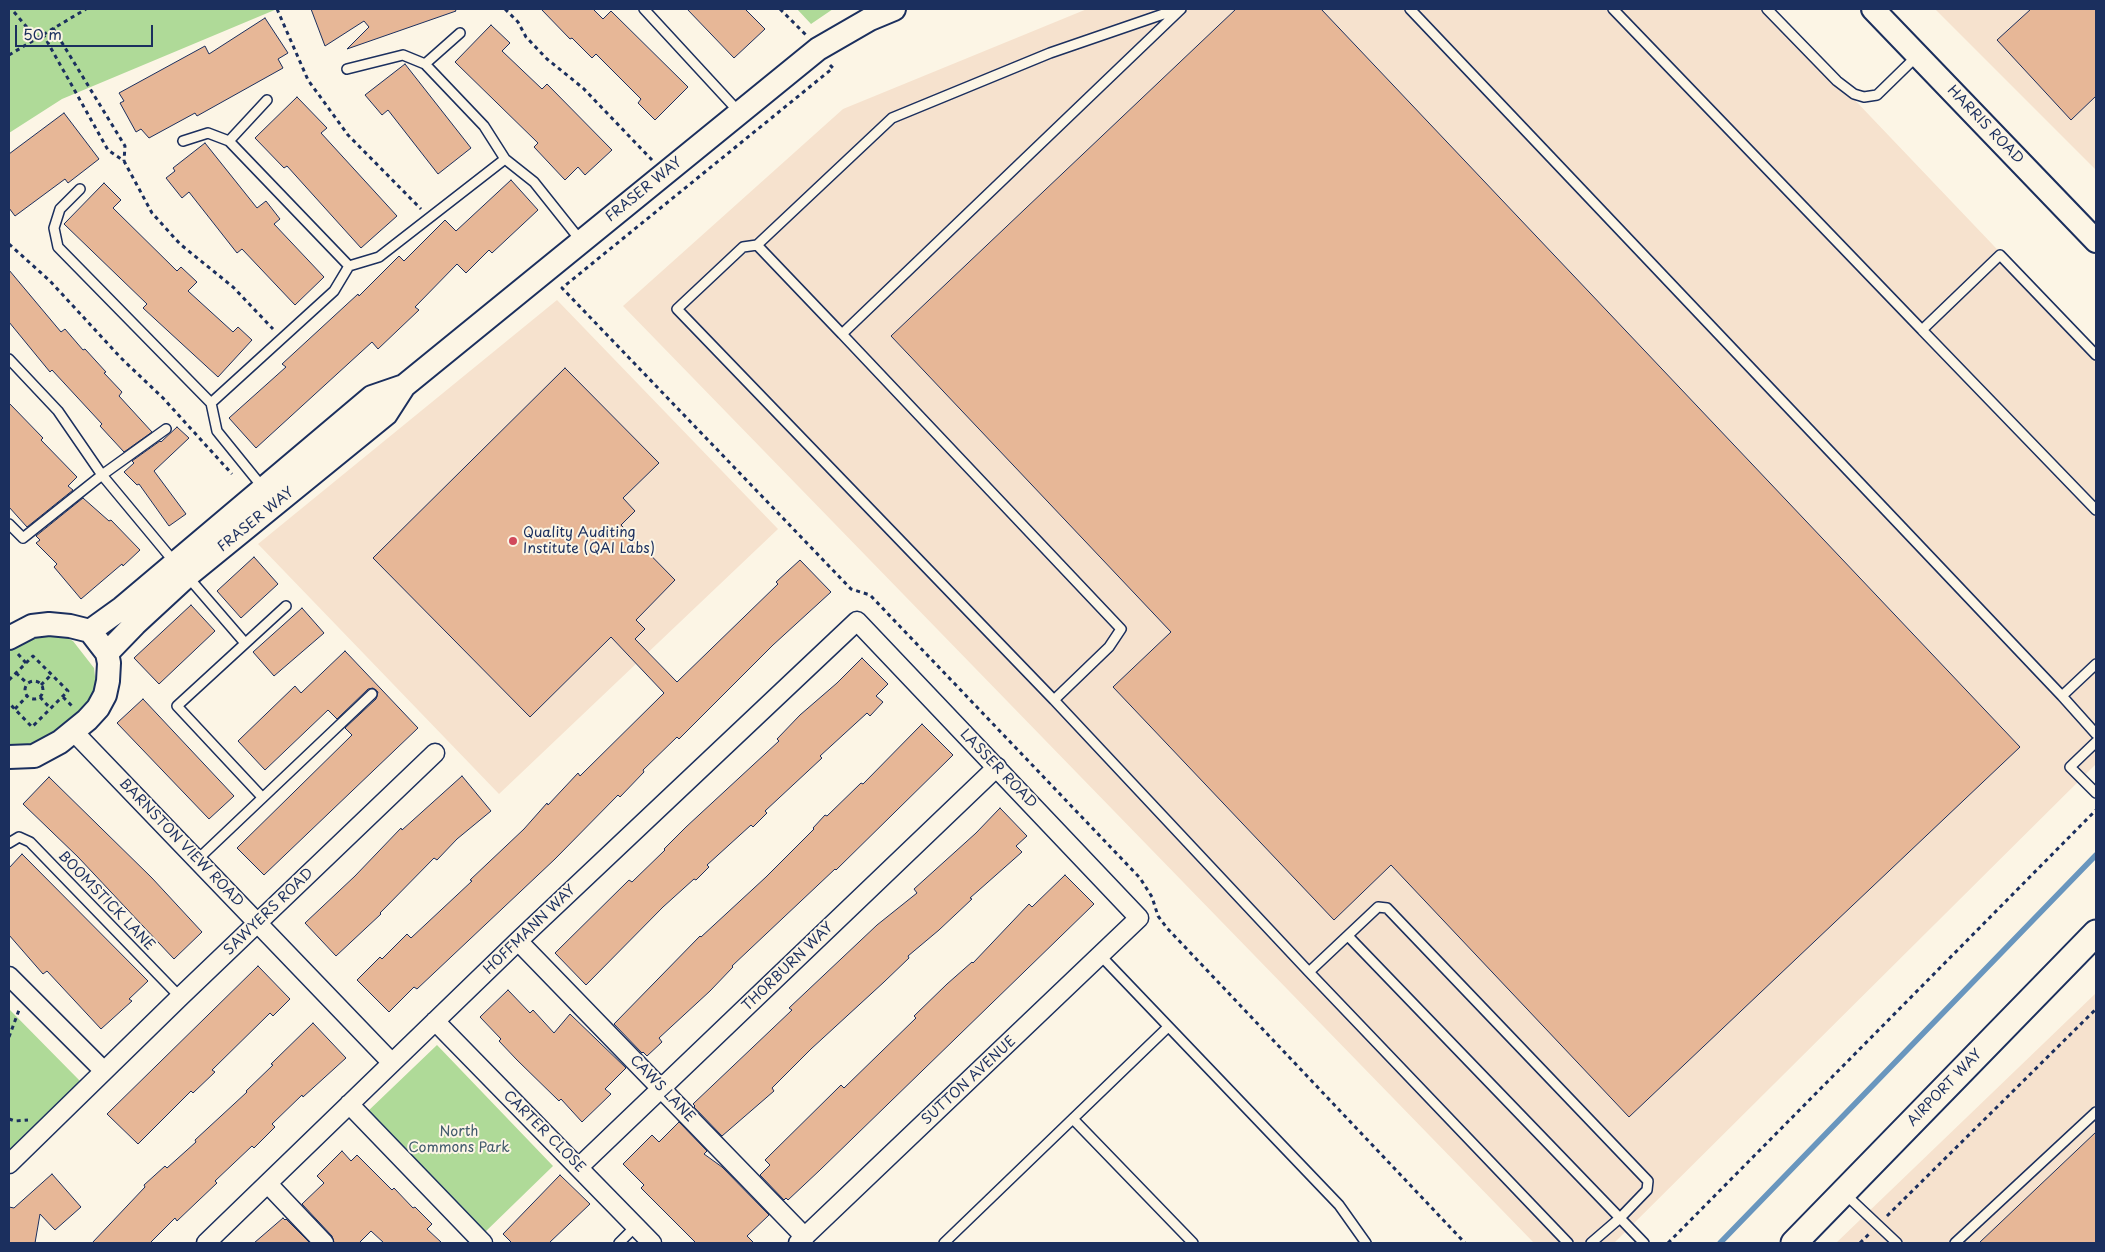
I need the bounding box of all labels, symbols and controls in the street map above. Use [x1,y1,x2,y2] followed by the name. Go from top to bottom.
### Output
[18,15,155,47] scale bar
[23,22,62,45] text: 50 m
[1943,82,2027,168] street label: HARRIS ROAD
[603,154,685,226] street label: FRASER WAY
[215,484,297,556] street label: FRASER WAY
[523,525,655,558] place label: Quality Auditing Institute (QAI Labs)
[507,535,519,547] marker: Quality Auditing Institute (QAI Labs)
[956,726,1040,812] street label: LASSER ROAD
[115,775,247,911] street label: BARNSTON VIEW ROAD
[54,848,158,954] street label: BOOMSTICK LANE
[221,865,317,959] street label: SAWYERS ROAD
[481,882,579,978] street label: HOFFMANN WAY
[739,919,837,1015] street label: THORBURN WAY
[918,1033,1020,1129] street label: SUTTON AVENUE
[1904,1046,1986,1130] street label: AIRPORT WAY
[626,1052,698,1126] street label: CAWS LANE
[500,1088,588,1176] street label: CARTER CLOSE
[408,1124,510,1156] park label: North Commons Park

